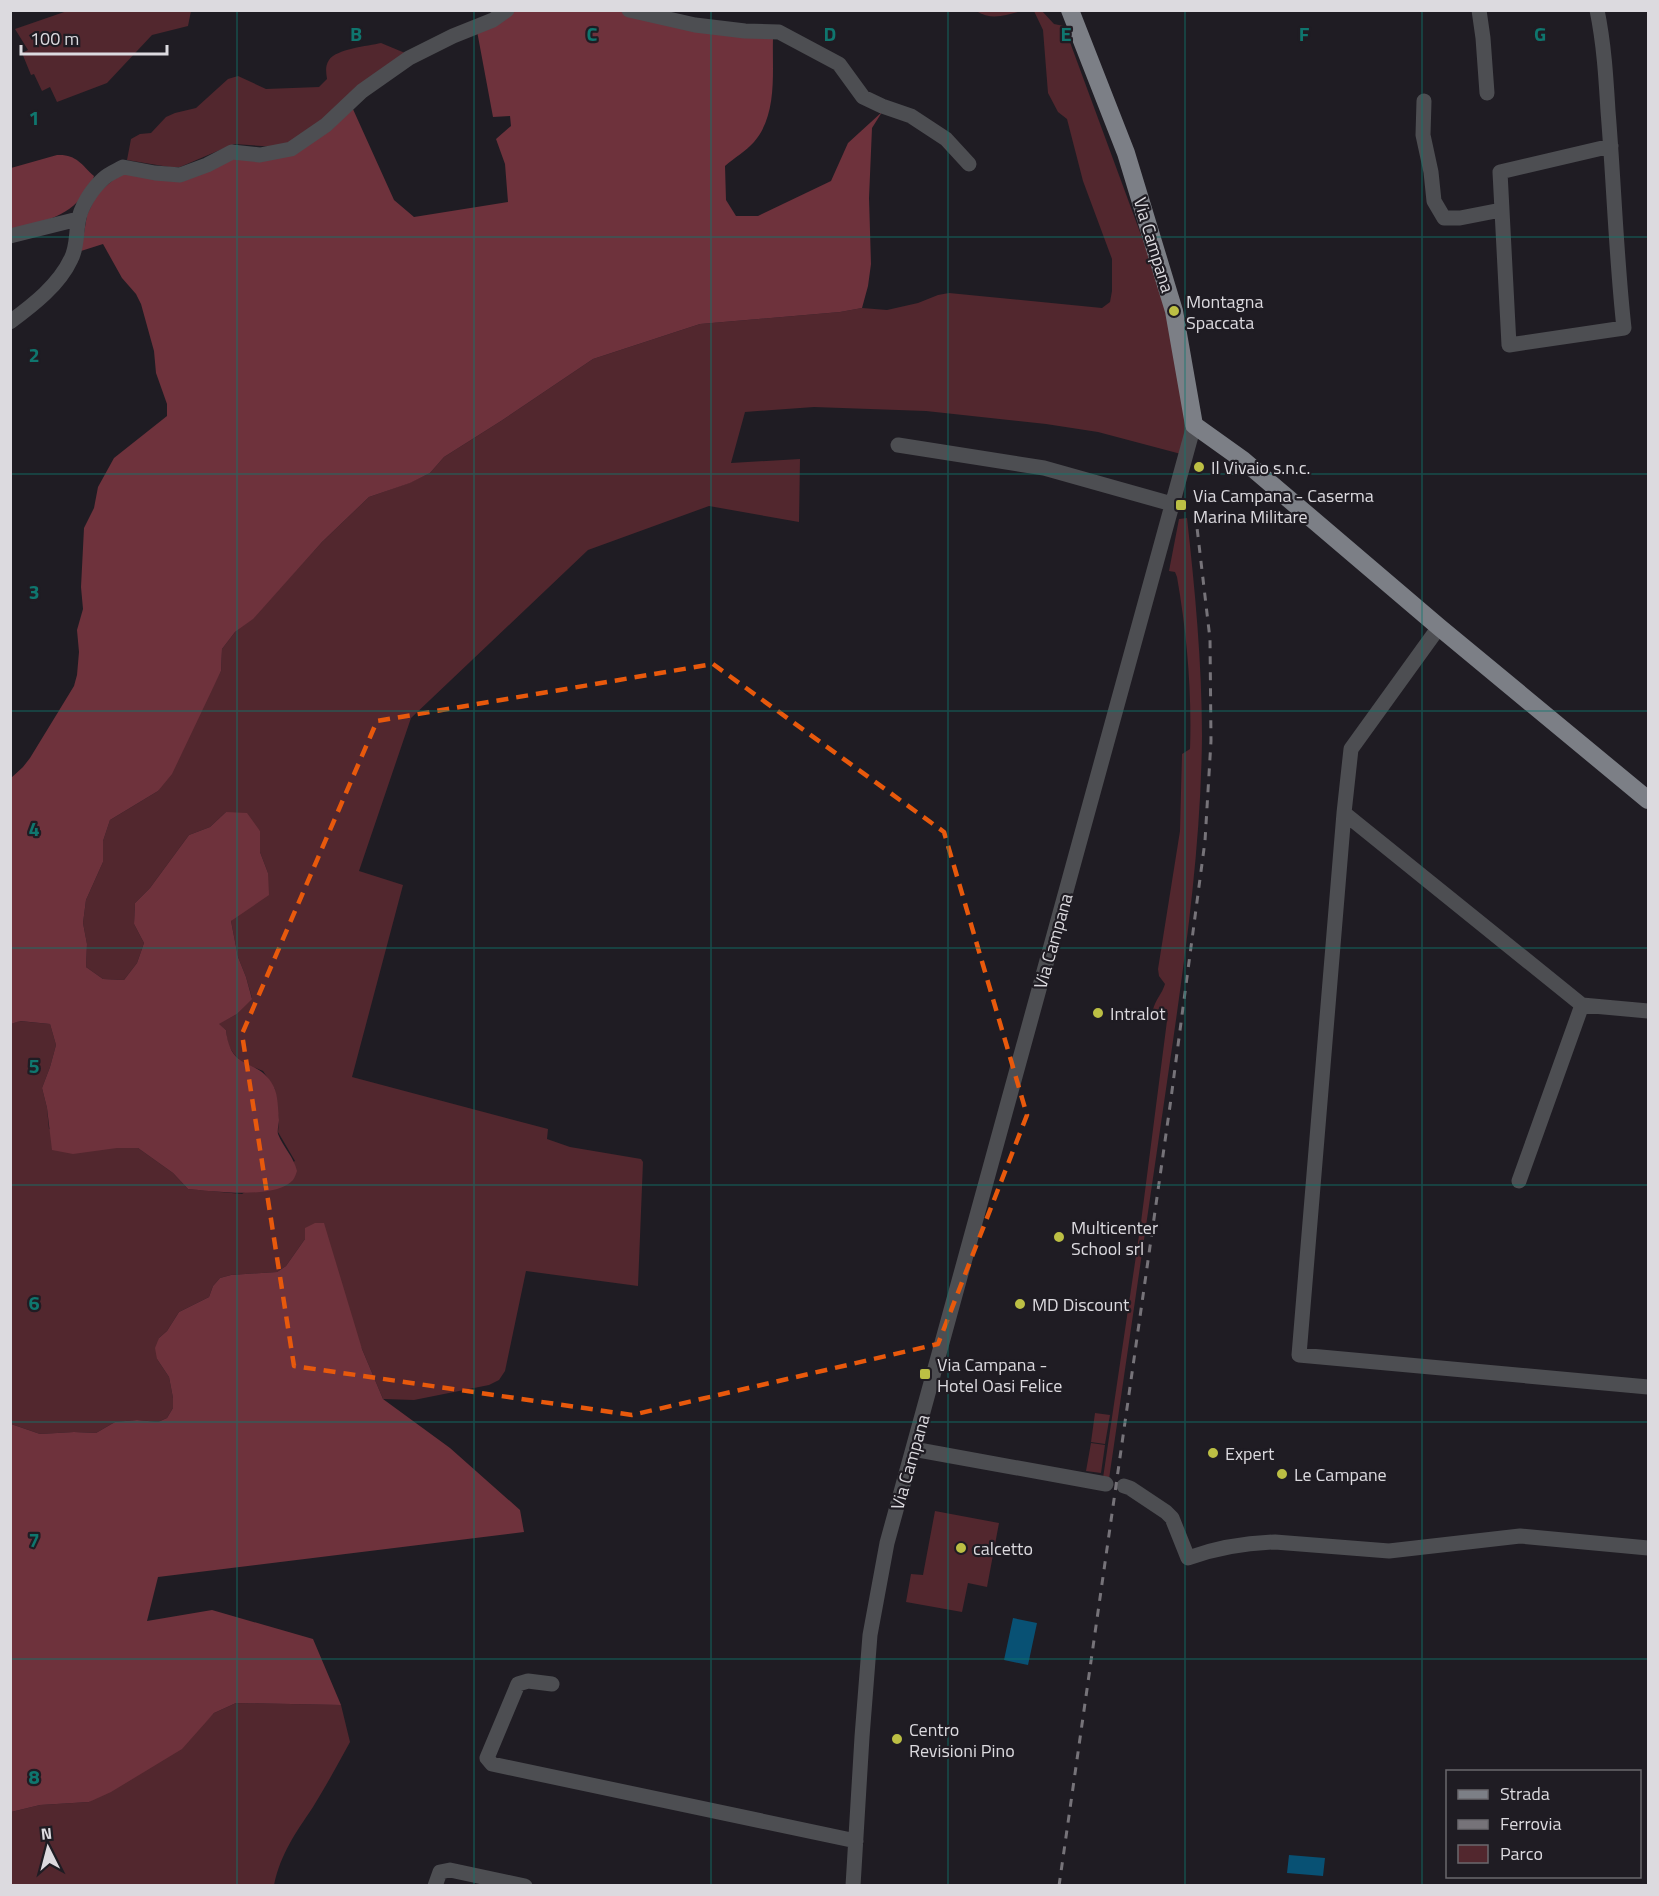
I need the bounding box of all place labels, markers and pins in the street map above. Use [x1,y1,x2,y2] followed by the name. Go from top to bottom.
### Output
[1186,288,1263,336] place label: Montagna Spaccata
[1167,304,1181,318] marker: Montagna Spaccata
[1211,454,1310,481] place label: Il Vivaio s.n.c.
[1192,460,1206,474] marker: Il Vivaio s.n.c.
[1193,482,1374,530] place label: Via Campana - Caserma Marina Militare
[1174,498,1188,512] marker: Via Campana - Caserma Marina Militare
[1110,1000,1166,1027] place label: Intralot
[1091,1006,1105,1020] marker: Intralot
[1071,1214,1158,1262] place label: Multicenter School srl
[1052,1230,1066,1244] marker: Multicenter School srl
[1032,1291,1130,1318] place label: MD Discount
[1013,1297,1027,1311] marker: MD Discount
[937,1351,1062,1399] place label: Via Campana - Hotel Oasi Felice
[918,1367,932,1381] marker: Via Campana - Hotel Oasi Felice
[1225,1440,1275,1467] place label: Expert
[1206,1446,1220,1460] marker: Expert
[1294,1461,1387,1488] place label: Le Campane
[1275,1467,1289,1481] marker: Le Campane
[973,1535,1033,1562] place label: calcetto
[954,1541,968,1555] marker: calcetto
[909,1716,1015,1764] place label: Centro Revisioni Pino
[890,1732,904,1746] marker: Centro Revisioni Pino

